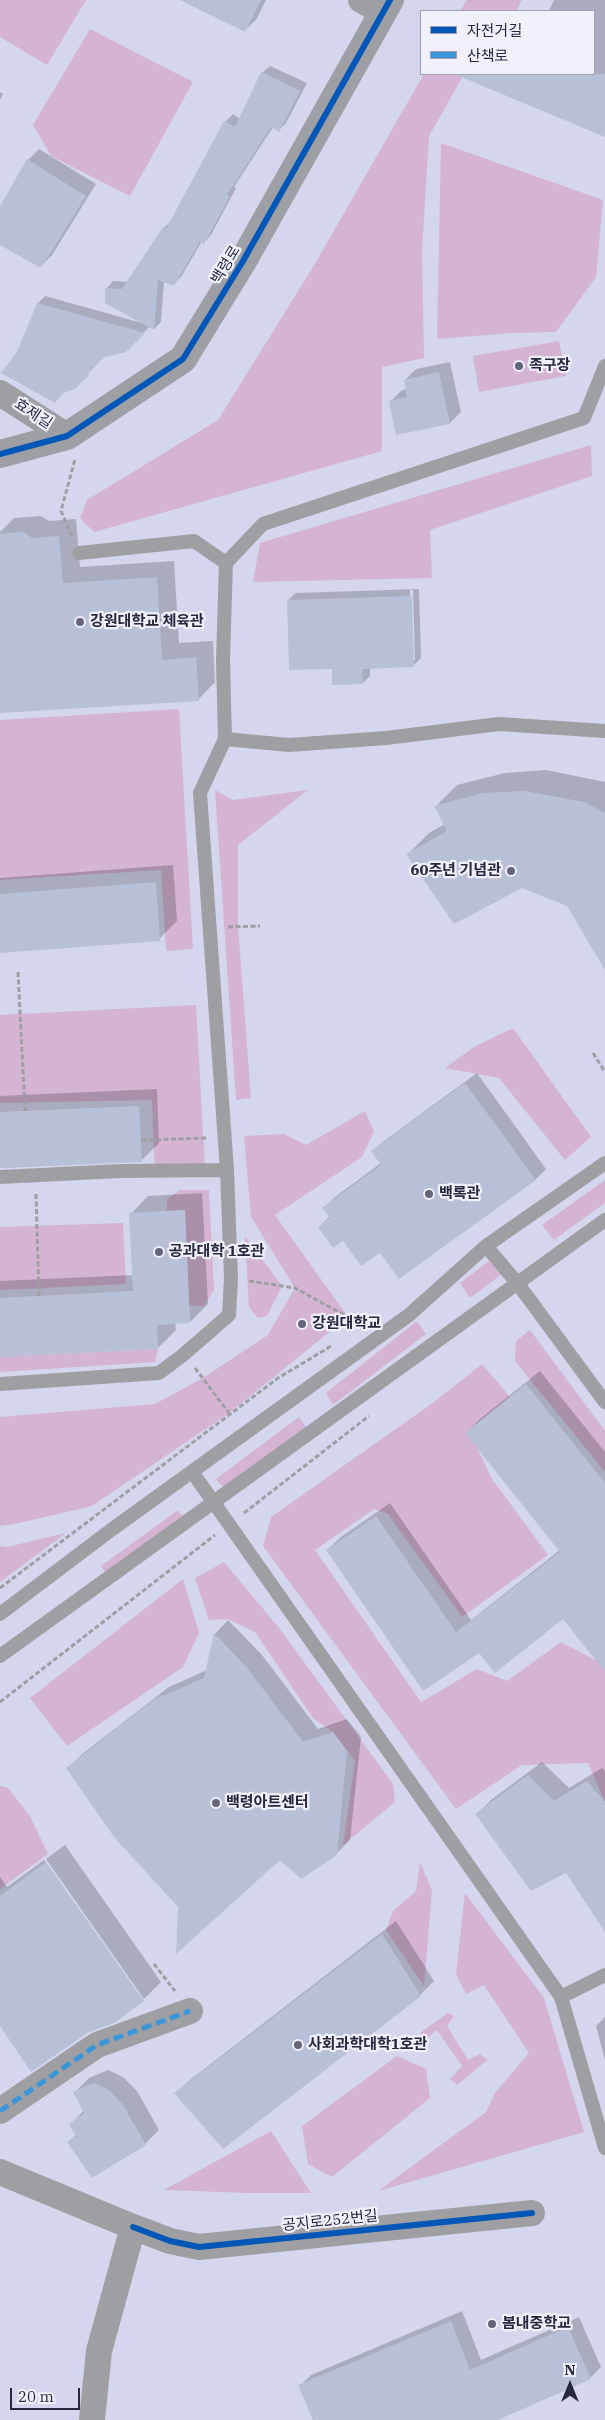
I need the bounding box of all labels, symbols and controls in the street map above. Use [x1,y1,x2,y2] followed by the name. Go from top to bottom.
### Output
[420,10,595,75] legend
[467,21,522,40] text: 자전거길
[467,46,508,65] text: 산책로
[208,243,244,287] street label: 백령로
[529,357,570,375] place label: 족구장
[513,360,525,372] marker: 족구장
[11,395,55,433] street label: 효제길
[90,613,204,631] place label: 강원대학교 체육관
[74,616,86,628] marker: 강원대학교 체육관
[411,862,501,880] place label: 60주년 기념관
[505,865,517,877] marker: 60주년 기념관
[439,1185,480,1203] place label: 백록관
[423,1188,435,1200] marker: 백록관
[169,1243,264,1261] place label: 공과대학 1호관
[153,1246,165,1258] marker: 공과대학 1호관
[312,1315,381,1333] place label: 강원대학교
[296,1318,308,1330] marker: 강원대학교
[226,1794,309,1812] place label: 백령아트센터
[210,1797,222,1809] marker: 백령아트센터
[308,2036,427,2054] place label: 사회과학대학1호관
[292,2039,304,2051] marker: 사회과학대학1호관
[281,2207,379,2235] street label: 공지로252번길
[502,2315,571,2333] place label: 봄내중학교
[486,2318,498,2330] marker: 봄내중학교
[545,2360,595,2410] north arrow
[564,2361,576,2379] text: N
[12,2378,82,2410] scale bar
[18,2387,54,2406] text: 20 m

